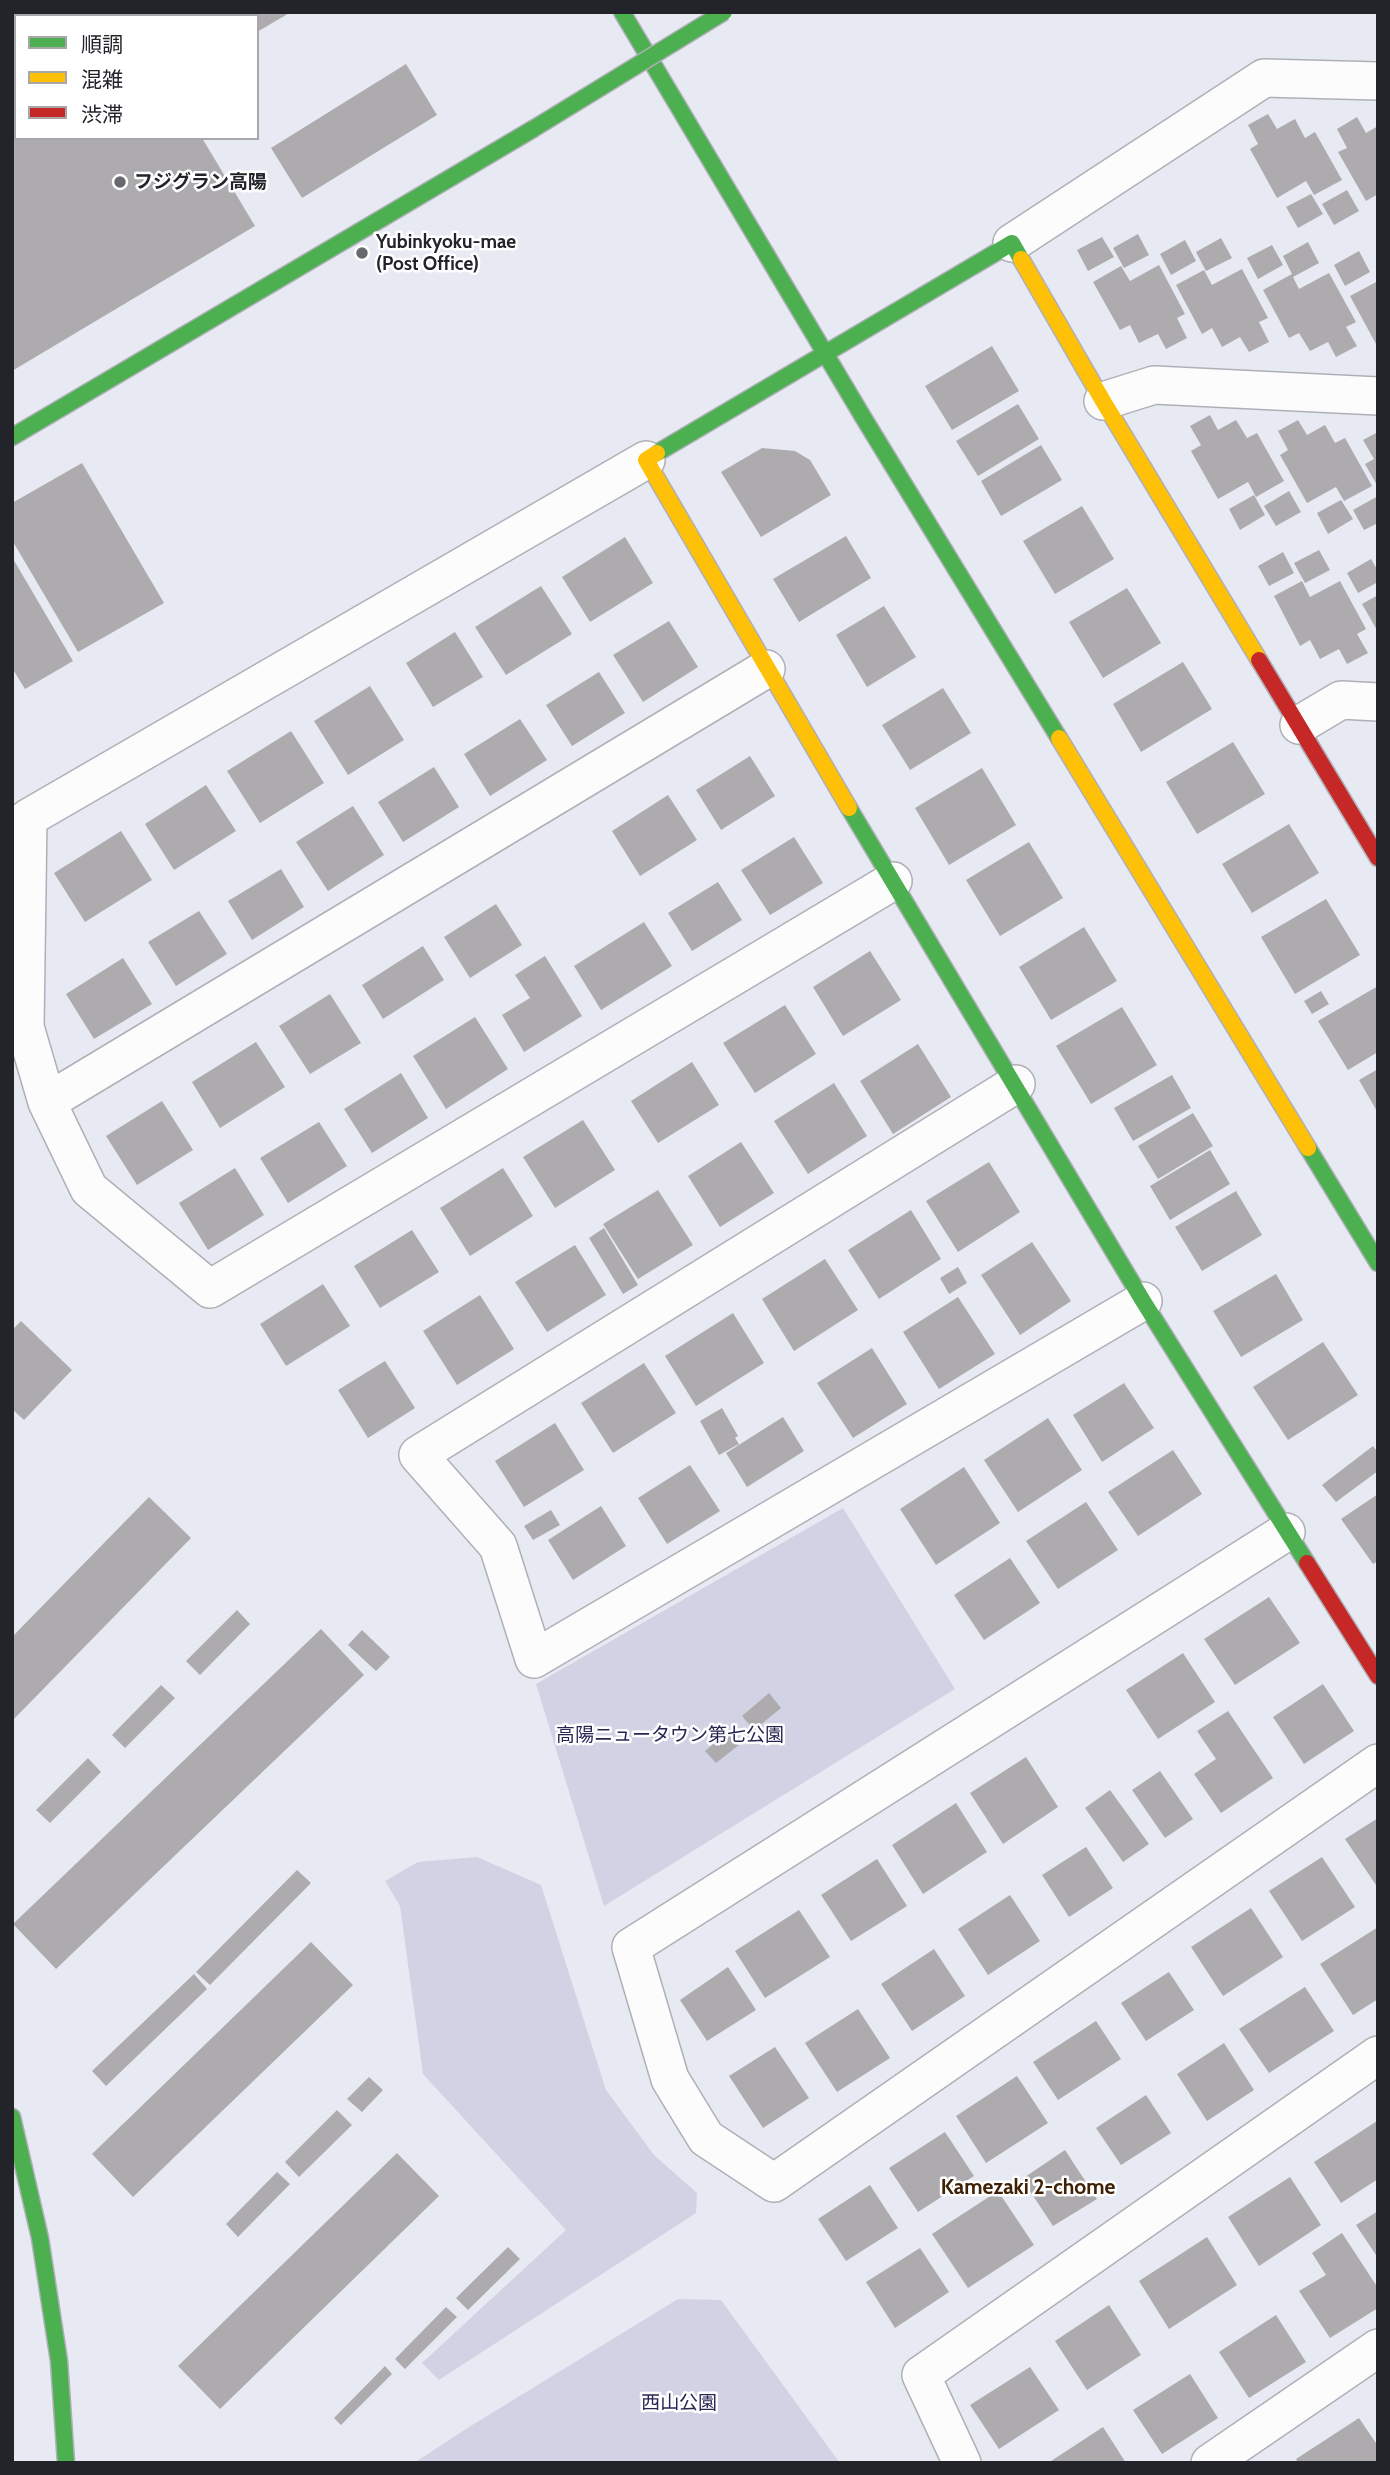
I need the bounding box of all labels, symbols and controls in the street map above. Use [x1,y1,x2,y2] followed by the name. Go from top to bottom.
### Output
[14,14,259,140] legend
[81,32,123,57] text: 順調
[81,67,123,92] text: 混雑
[81,102,123,127] text: 渋滞
[134,171,267,193] place label: フジグラン高陽
[112,174,128,190] marker: フジグラン高陽
[376,231,516,275] place label: Yubinkyoku-mae (Post Office)
[354,245,370,261] marker: Yubinkyoku-mae (Post Office)
[556,1724,784,1746] park label: 高陽ニュータウン第七公園
[941,2175,1115,2201] district label: Kamezaki 2-chome
[641,2392,717,2414] park label: 西山公園

